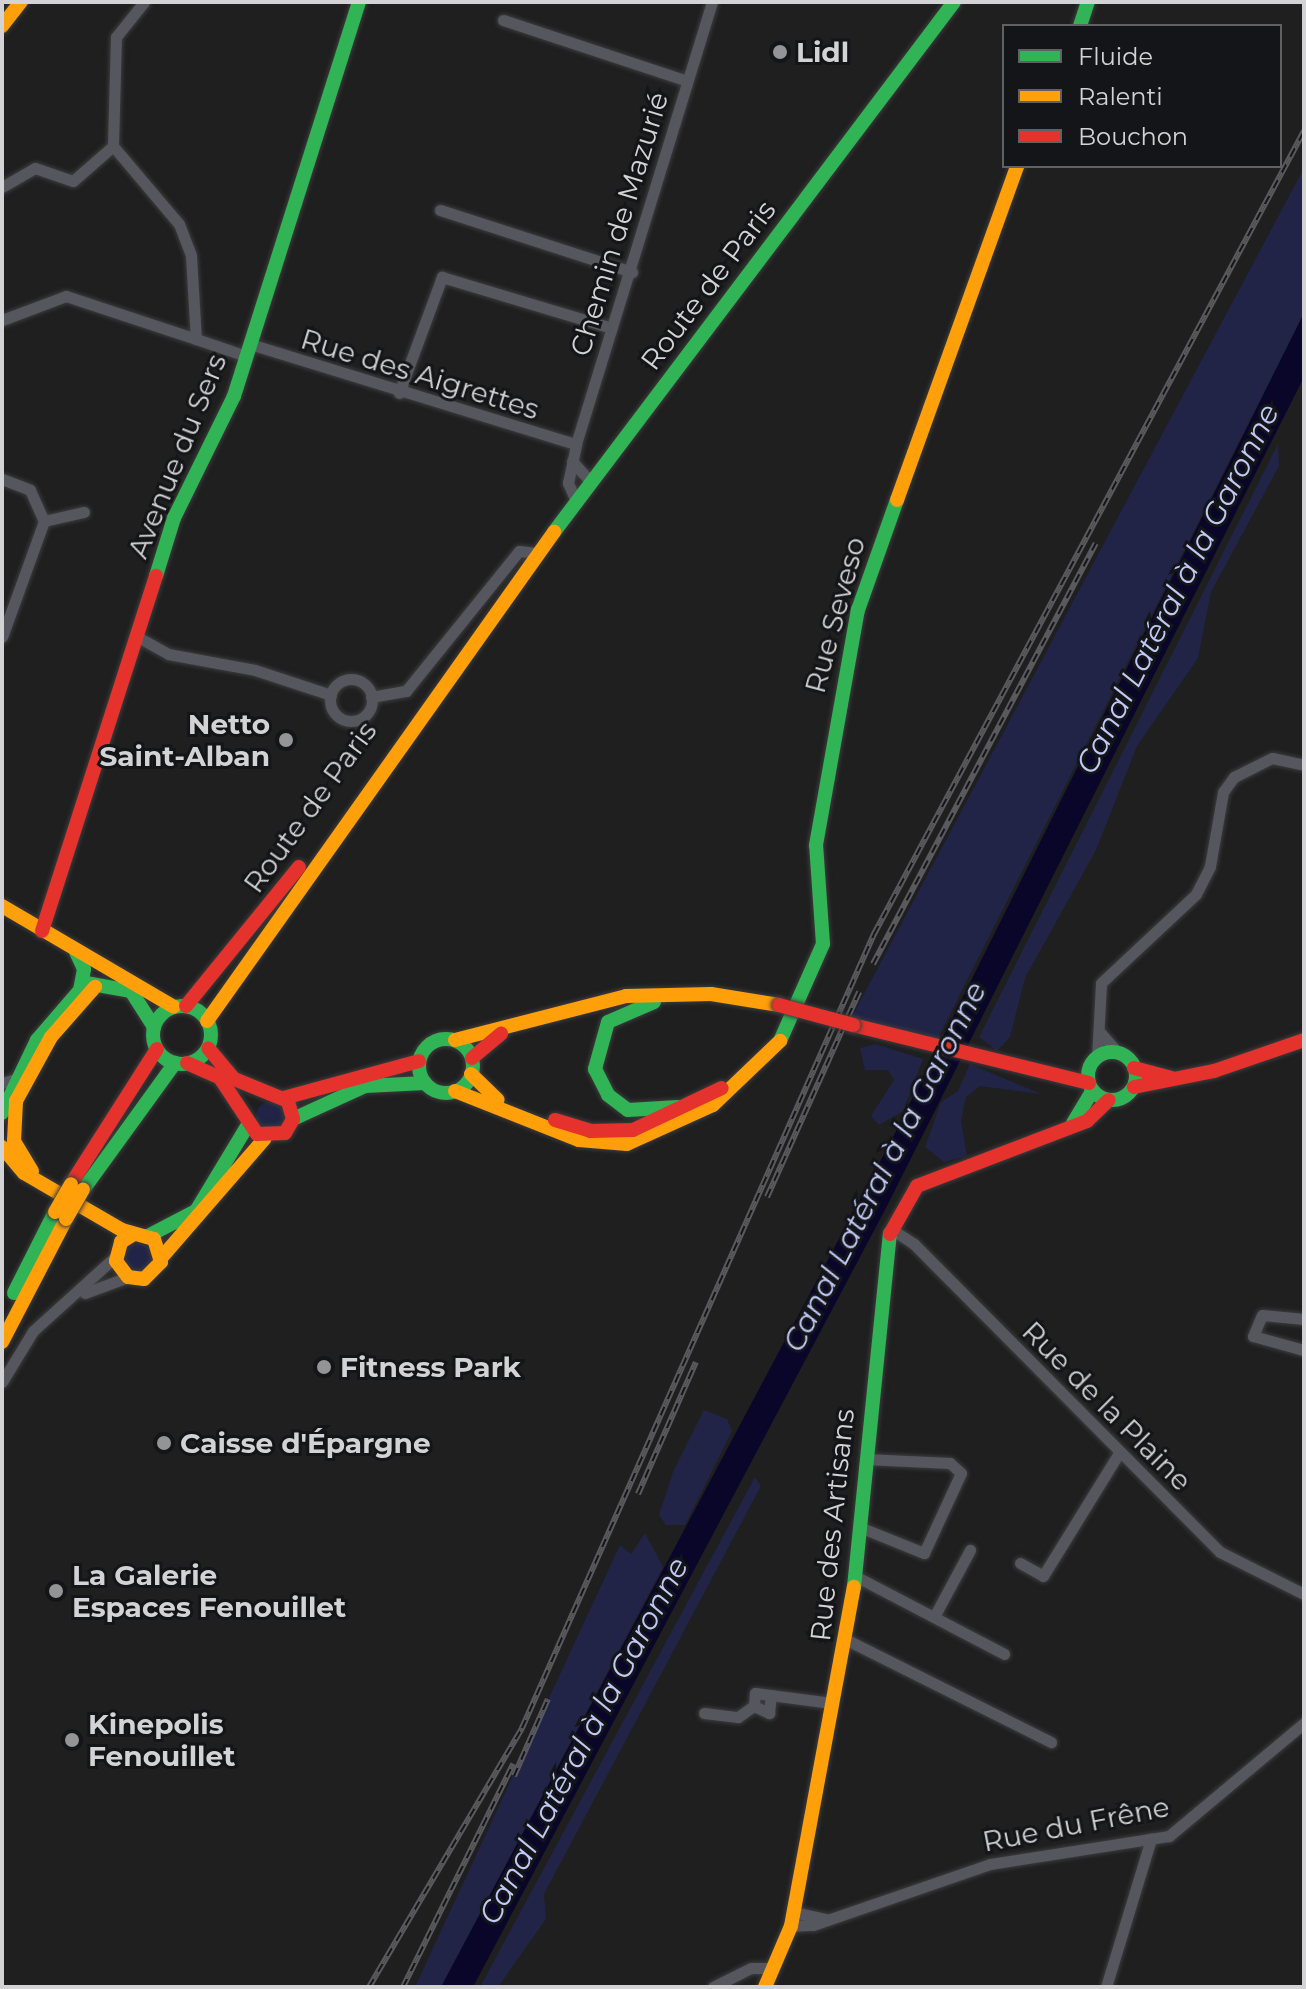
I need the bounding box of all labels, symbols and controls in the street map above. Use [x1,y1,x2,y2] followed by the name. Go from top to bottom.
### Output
[1002,24,1282,168] legend
[796,35,849,69] place label: Lidl
[1078,42,1153,71] text: Fluide
[771,43,789,61] marker: Lidl
[1078,82,1163,111] text: Ralenti
[563,88,675,360] street label: Chemin de Mazurié
[1078,122,1188,151] text: Bouchon
[633,194,783,376] street label: Route de Paris
[297,322,543,426] street label: Rue des Aigrettes
[121,349,233,563] street label: Avenue du Sers
[1069,398,1287,780] water label: Canal Latéral à la Garonne
[798,533,872,697] street label: Rue Seveso
[99,707,270,773] place label: Netto Saint-Alban
[237,715,383,899] street label: Route de Paris
[277,731,295,749] marker: Netto Saint-Alban
[776,976,994,1358] water label: Canal Latéral à la Garonne
[1015,1314,1199,1498] street label: Rue de la Plaine
[340,1350,521,1384] place label: Fitness Park
[315,1358,333,1376] marker: Fitness Park
[803,1407,861,1643] street label: Rue des Artisans
[180,1426,431,1460] place label: Caisse d'Épargne
[155,1434,173,1452] marker: Caisse d'Épargne
[472,1551,696,1931] water label: Canal Latéral à la Garonne
[72,1558,346,1624] place label: La Galerie Espaces Fenouillet
[47,1582,65,1600] marker: La Galerie Espaces Fenouillet
[88,1707,235,1773] place label: Kinepolis Fenouillet
[63,1731,81,1749] marker: Kinepolis Fenouillet
[980,1789,1172,1859] street label: Rue du Frêne

